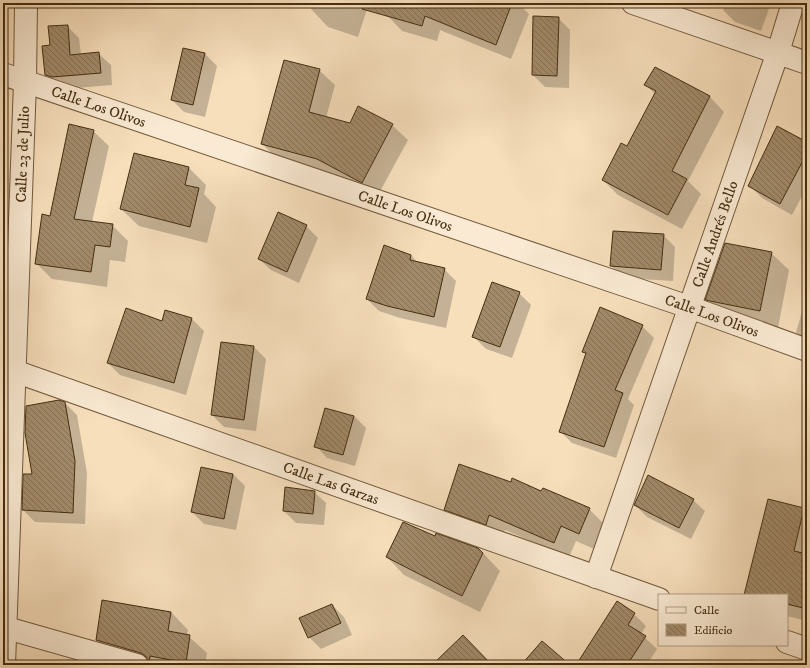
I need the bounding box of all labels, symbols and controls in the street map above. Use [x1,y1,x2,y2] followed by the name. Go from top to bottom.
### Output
[49,82,149,131] street label: Calle Los Olivos
[11,106,34,203] street label: Calle 23 de Julio
[688,178,742,290] street label: Calle Andrés Bello
[356,186,455,236] street label: Calle Los Olivos
[662,290,762,341] street label: Calle Los Olivos
[281,457,382,509] street label: Calle Las Garzas
[658,594,788,646] legend
[694,603,719,618] text: Calle
[694,623,733,638] text: Edificio

